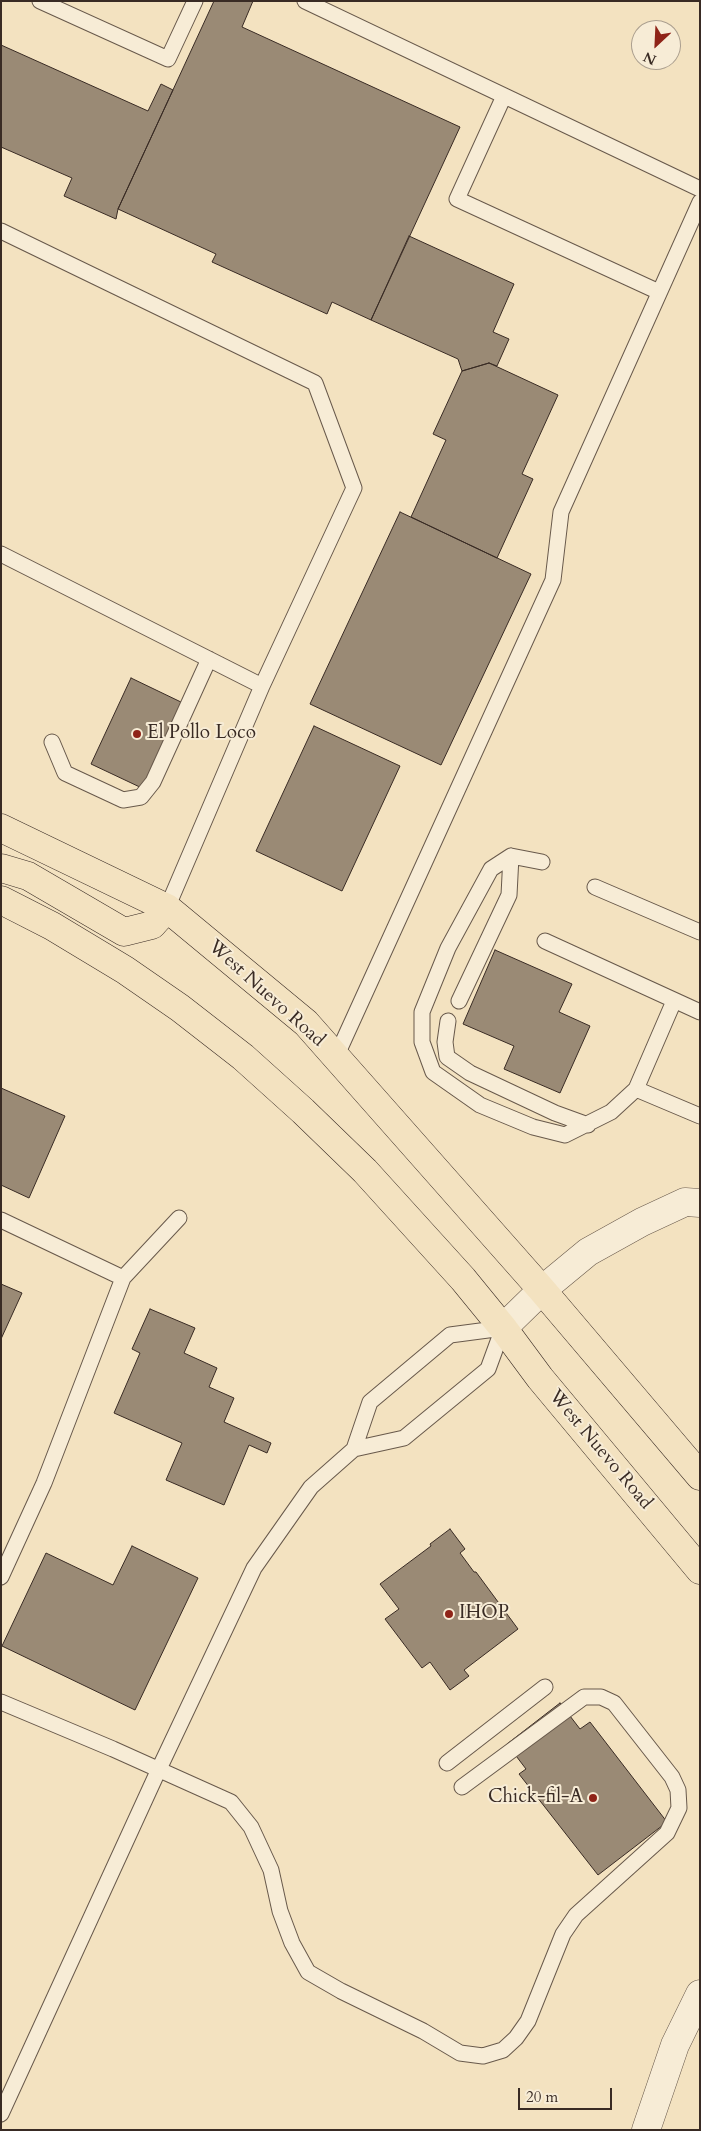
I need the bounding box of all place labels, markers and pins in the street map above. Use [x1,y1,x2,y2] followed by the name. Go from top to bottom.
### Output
[147,723,256,745] place label: El Pollo Loco
[131,728,143,740] marker: El Pollo Loco
[459,1603,509,1625] place label: IHOP
[443,1608,455,1620] marker: IHOP
[488,1787,583,1809] place label: Chick-fil-A
[587,1792,599,1804] marker: Chick-fil-A

